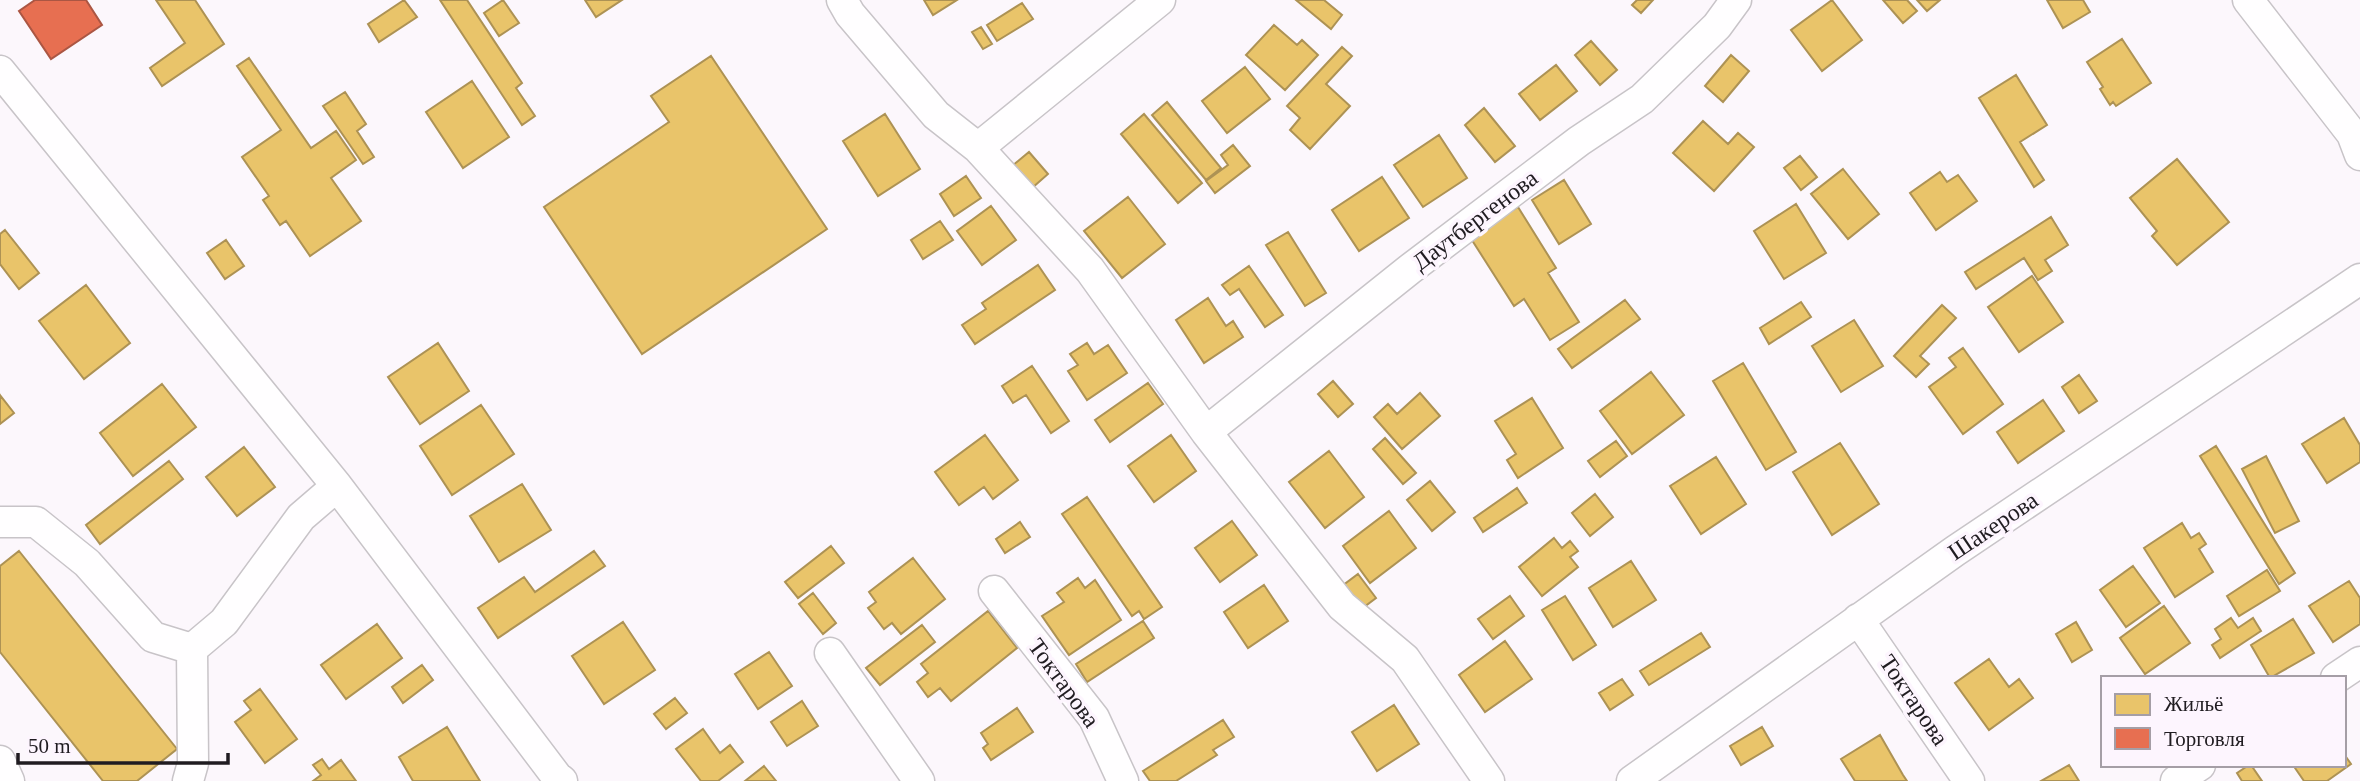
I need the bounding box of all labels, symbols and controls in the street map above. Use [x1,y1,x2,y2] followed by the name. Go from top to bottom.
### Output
[1407,164,1543,275] street label: Даутбергенова
[1943,486,2043,565] street label: Шакерова
[1023,634,1105,733] street label: Токтарова
[1874,650,1954,750] street label: Токтарова
[2101,676,2346,767] legend
[2164,692,2223,716] text: Жильё
[18,722,228,766] scale bar
[2164,727,2245,751] text: Торговля
[28,734,71,758] text: 50 m

